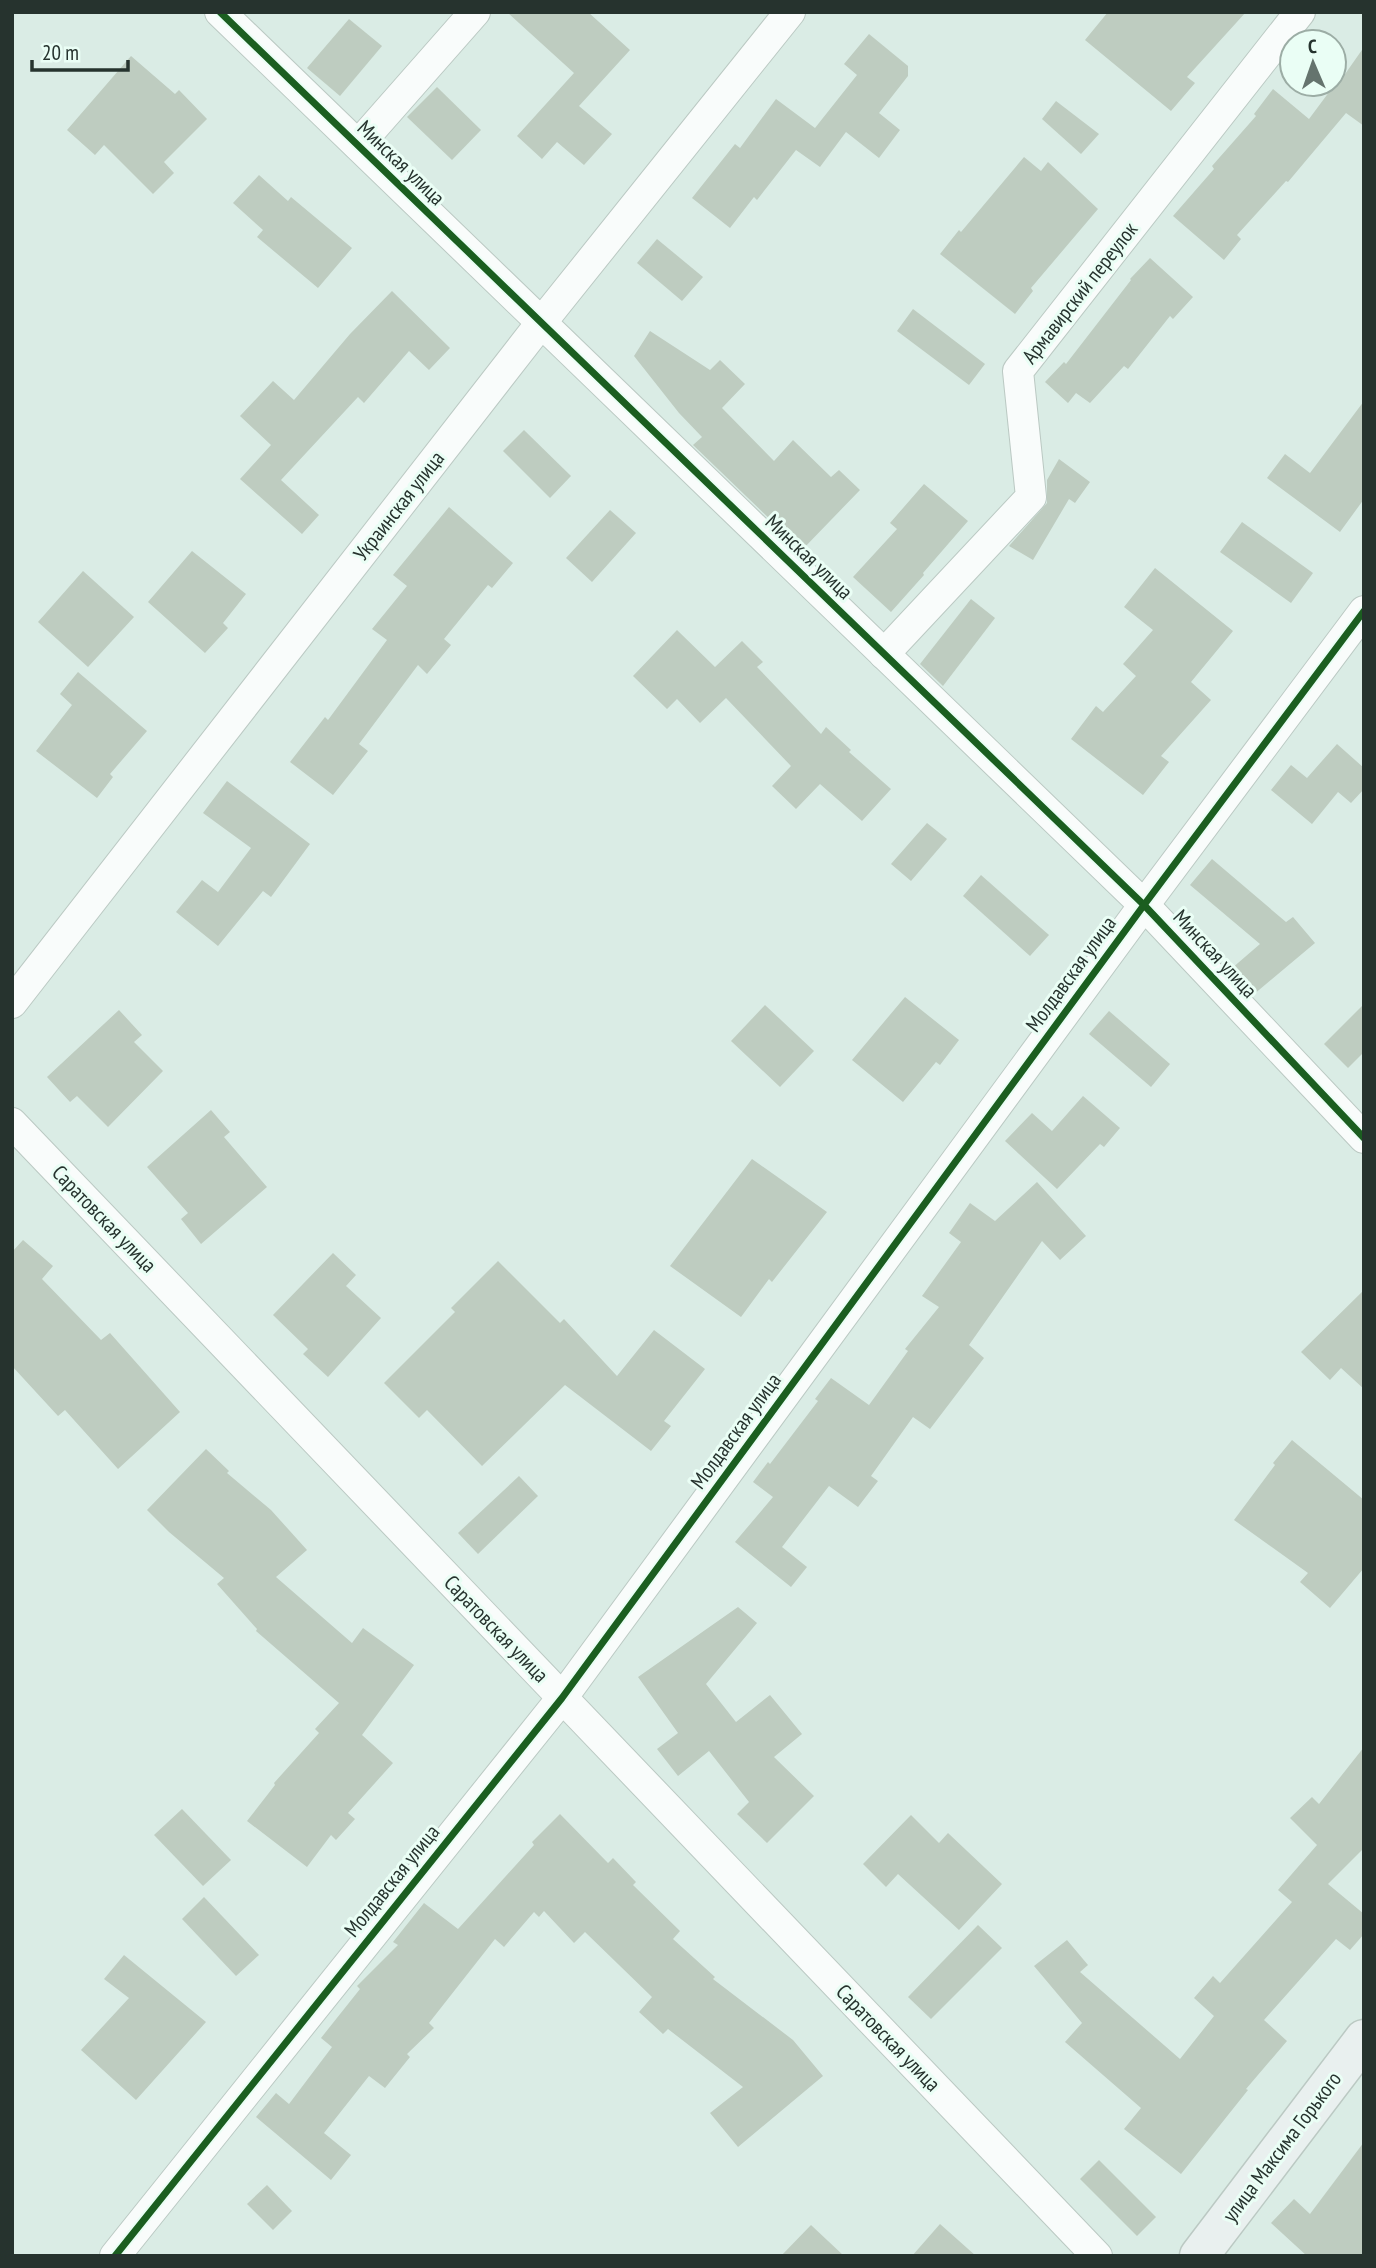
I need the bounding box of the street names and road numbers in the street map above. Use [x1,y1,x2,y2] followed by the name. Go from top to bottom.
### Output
[352,114,451,211] street label: Минская улица
[1016,216,1143,369] street label: Армавирский переулок
[347,445,450,566] street label: Украинская улица
[760,508,859,605] street label: Минская улица
[1168,904,1263,1004] street label: Минская улица
[1020,910,1122,1037] street label: Молдавская улица
[46,1159,162,1278] street label: Саратовская улица
[685,1367,787,1494] street label: Молдавская улица
[438,1569,554,1688] street label: Саратовская улица
[338,1819,445,1942] street label: Молдавская улица
[830,1978,946,2097] street label: Саратовская улица
[1216,2066,1347,2227] street label: улица Максима Горького

